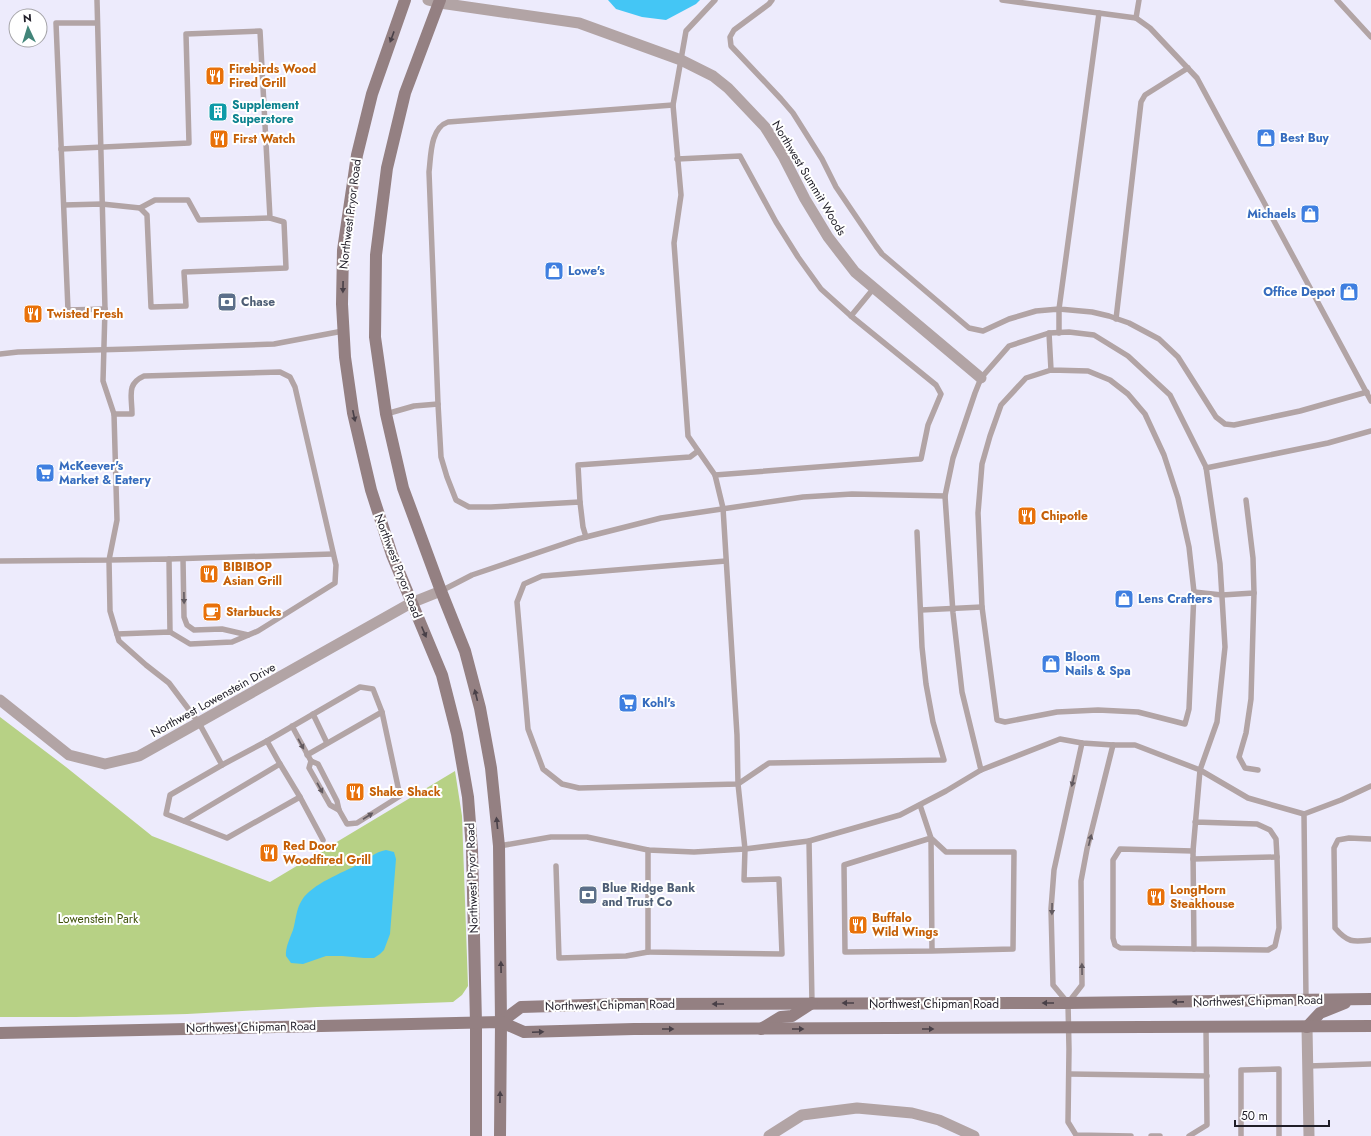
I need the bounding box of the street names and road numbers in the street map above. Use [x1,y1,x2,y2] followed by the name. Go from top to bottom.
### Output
[767,117,851,239] street label: Northwest Summit Woods
[334,158,366,270] street label: Northwest Pryor Road
[370,511,426,621] street label: Northwest Pryor Road
[147,658,279,742] street label: Northwest Lowenstein Drive
[461,822,483,934] street label: Northwest Pryor Road
[1193,991,1323,1011] street label: Northwest Chipman Road
[545,995,675,1015] street label: Northwest Chipman Road
[869,995,999,1013] street label: Northwest Chipman Road
[186,1017,316,1037] street label: Northwest Chipman Road

